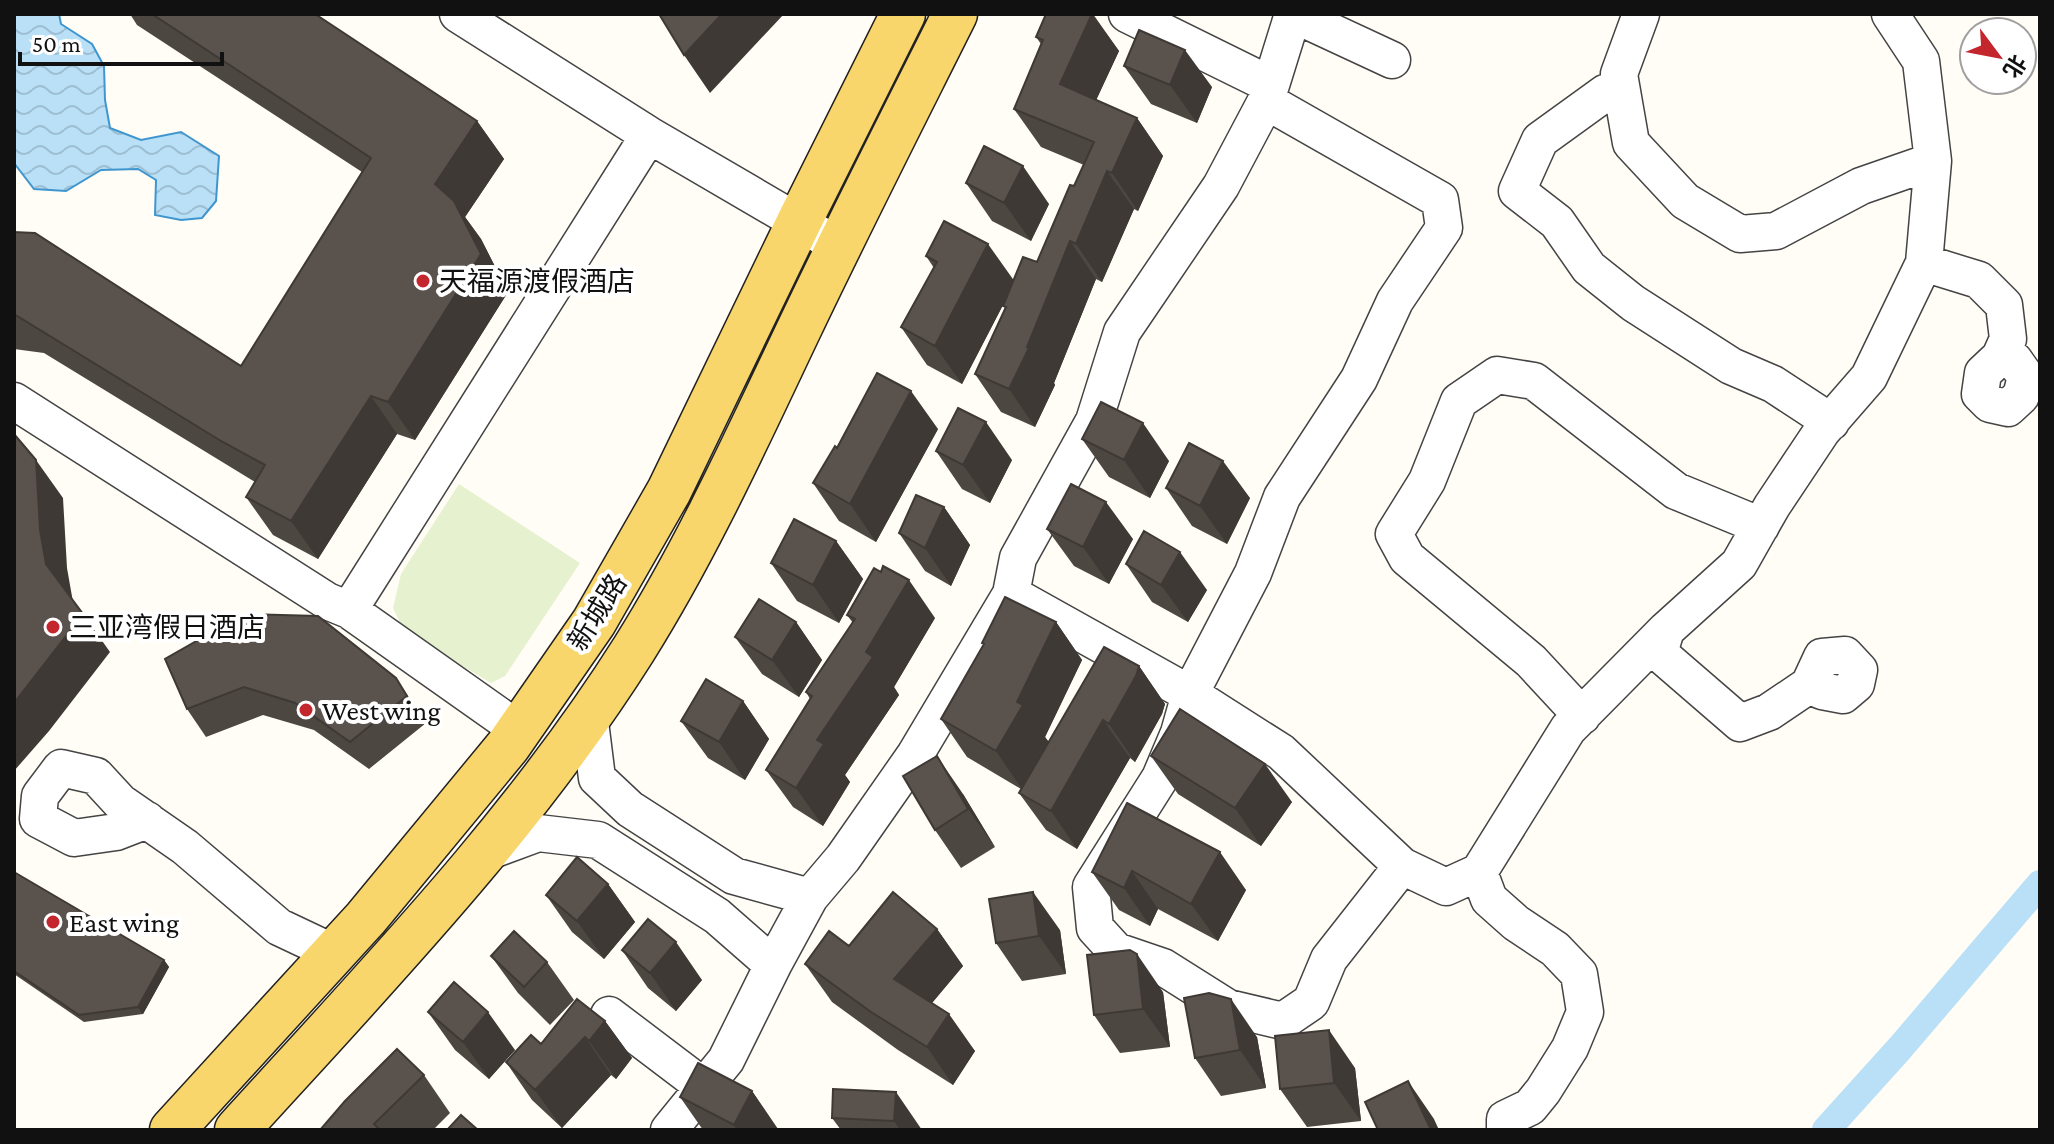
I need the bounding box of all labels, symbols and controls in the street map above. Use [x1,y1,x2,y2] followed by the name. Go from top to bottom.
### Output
[20,16,222,66] scale bar
[1958,16,2038,96] north arrow
[32,30,81,57] text: 50 m
[1998,50,2031,82] text: 北
[439,266,635,297] place label: 天福源渡假酒店
[414,272,432,290] marker: 天福源渡假酒店
[562,568,632,656] street label: 新城路
[69,612,265,643] place label: 三亚湾假日酒店
[44,618,62,636] marker: 三亚湾假日酒店
[322,695,441,726] place label: West wing
[297,701,315,719] marker: West wing
[69,907,180,938] place label: East wing
[44,913,62,931] marker: East wing

